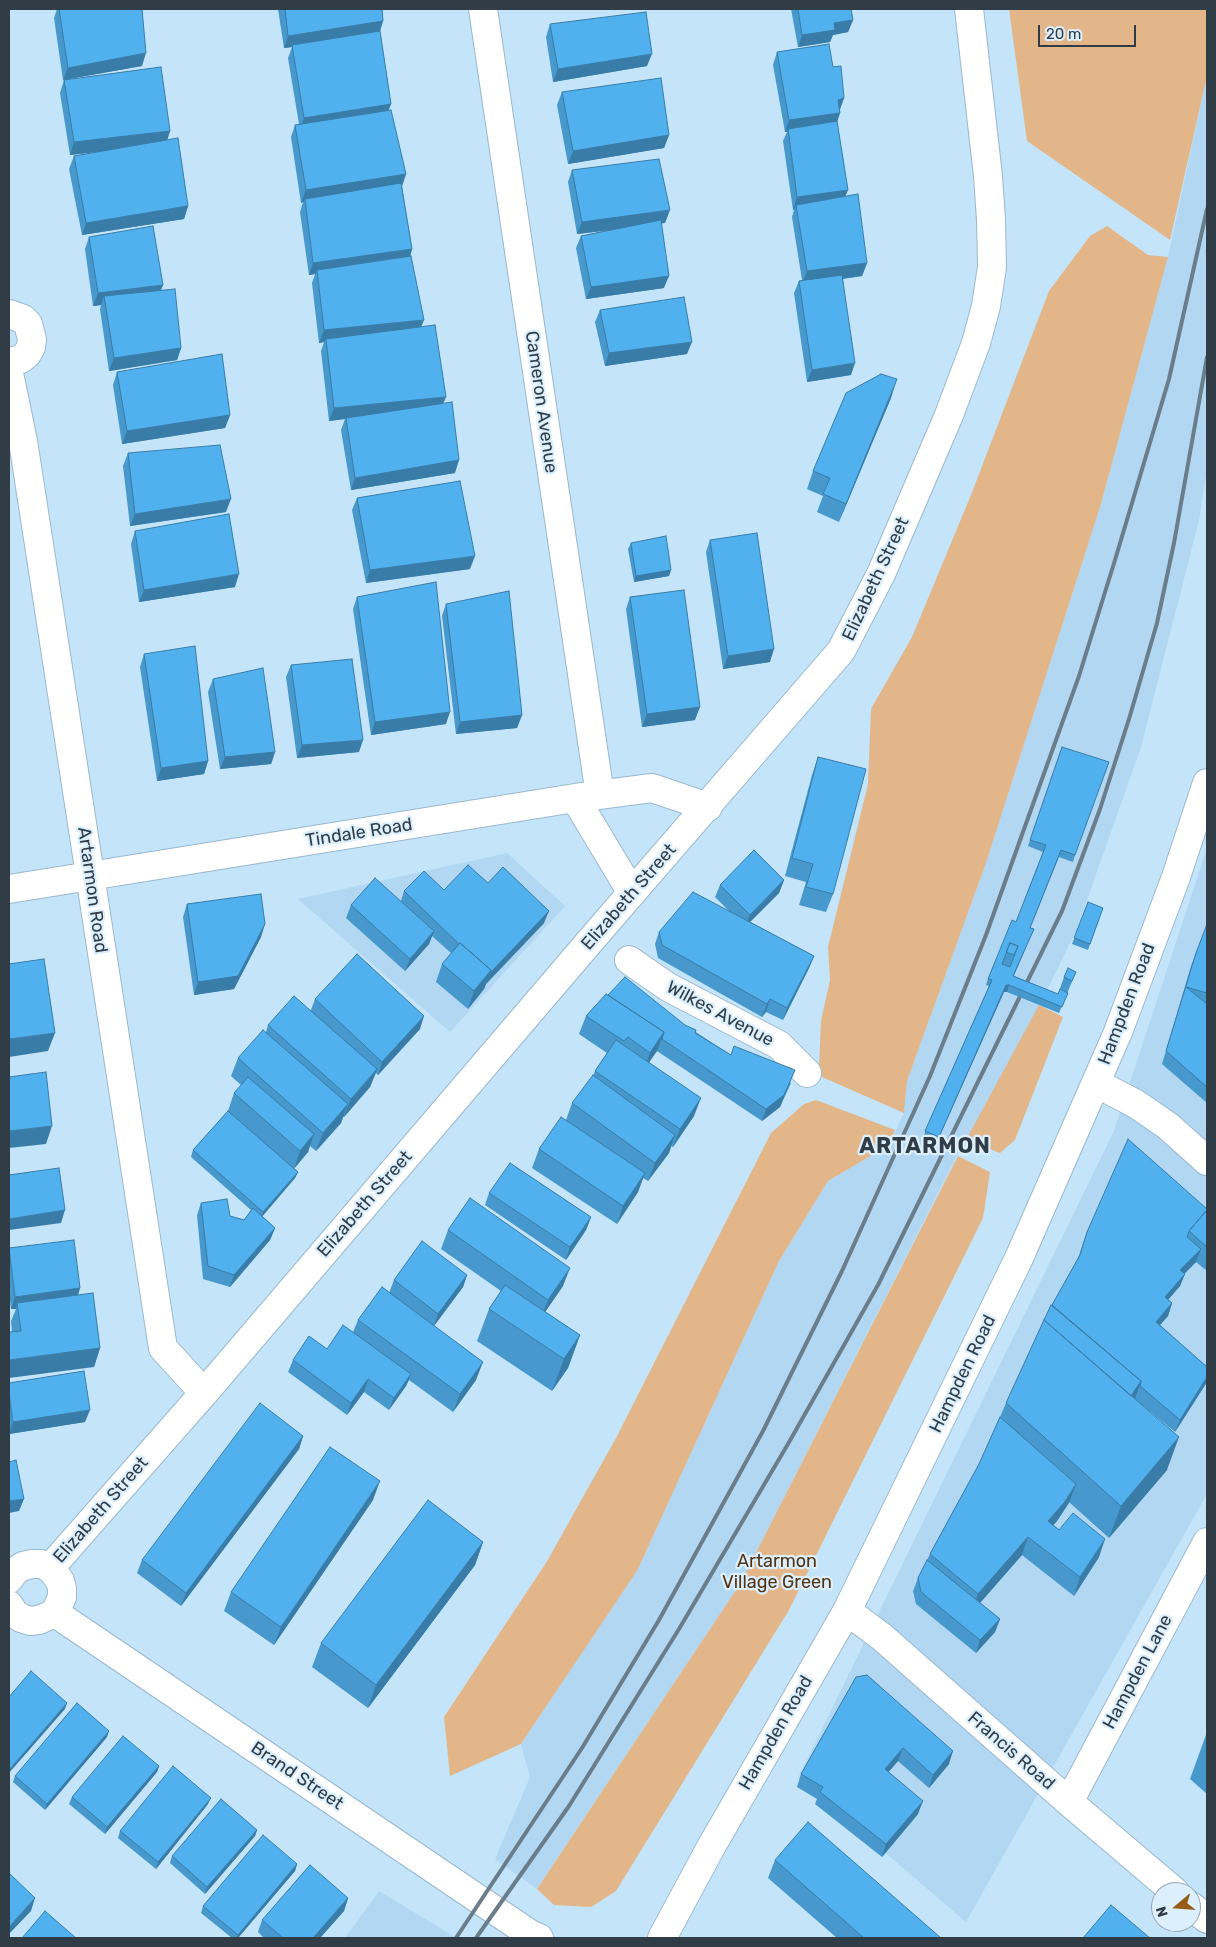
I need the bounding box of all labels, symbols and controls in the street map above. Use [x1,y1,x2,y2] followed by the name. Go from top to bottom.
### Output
[1041,15,1138,47] scale bar
[1046,25,1081,43] text: 20 m
[520,330,562,474] street label: Cameron Avenue
[838,514,914,644] street label: Elizabeth Street
[304,814,414,852] street label: Tindale Road
[72,826,112,954] street label: Artarmon Road
[577,839,681,955] street label: Elizabeth Street
[1094,940,1160,1068] street label: Hampden Road
[663,977,777,1051] street label: Wilkes Avenue
[858,1134,992,1160] district label: ARTARMON
[313,1146,417,1262] street label: Elizabeth Street
[925,1312,1001,1436] street label: Hampden Road
[49,1452,153,1568] street label: Elizabeth Street
[722,1551,832,1594] park label: Artarmon Village Green
[1099,1611,1177,1733] street label: Hampden Lane
[735,1672,817,1794] street label: Hampden Road
[963,1707,1059,1795] street label: Francis Road
[247,1737,347,1815] street label: Brand Street
[1151,1882,1201,1932] north arrow
[1153,1904,1172,1919] text: N

